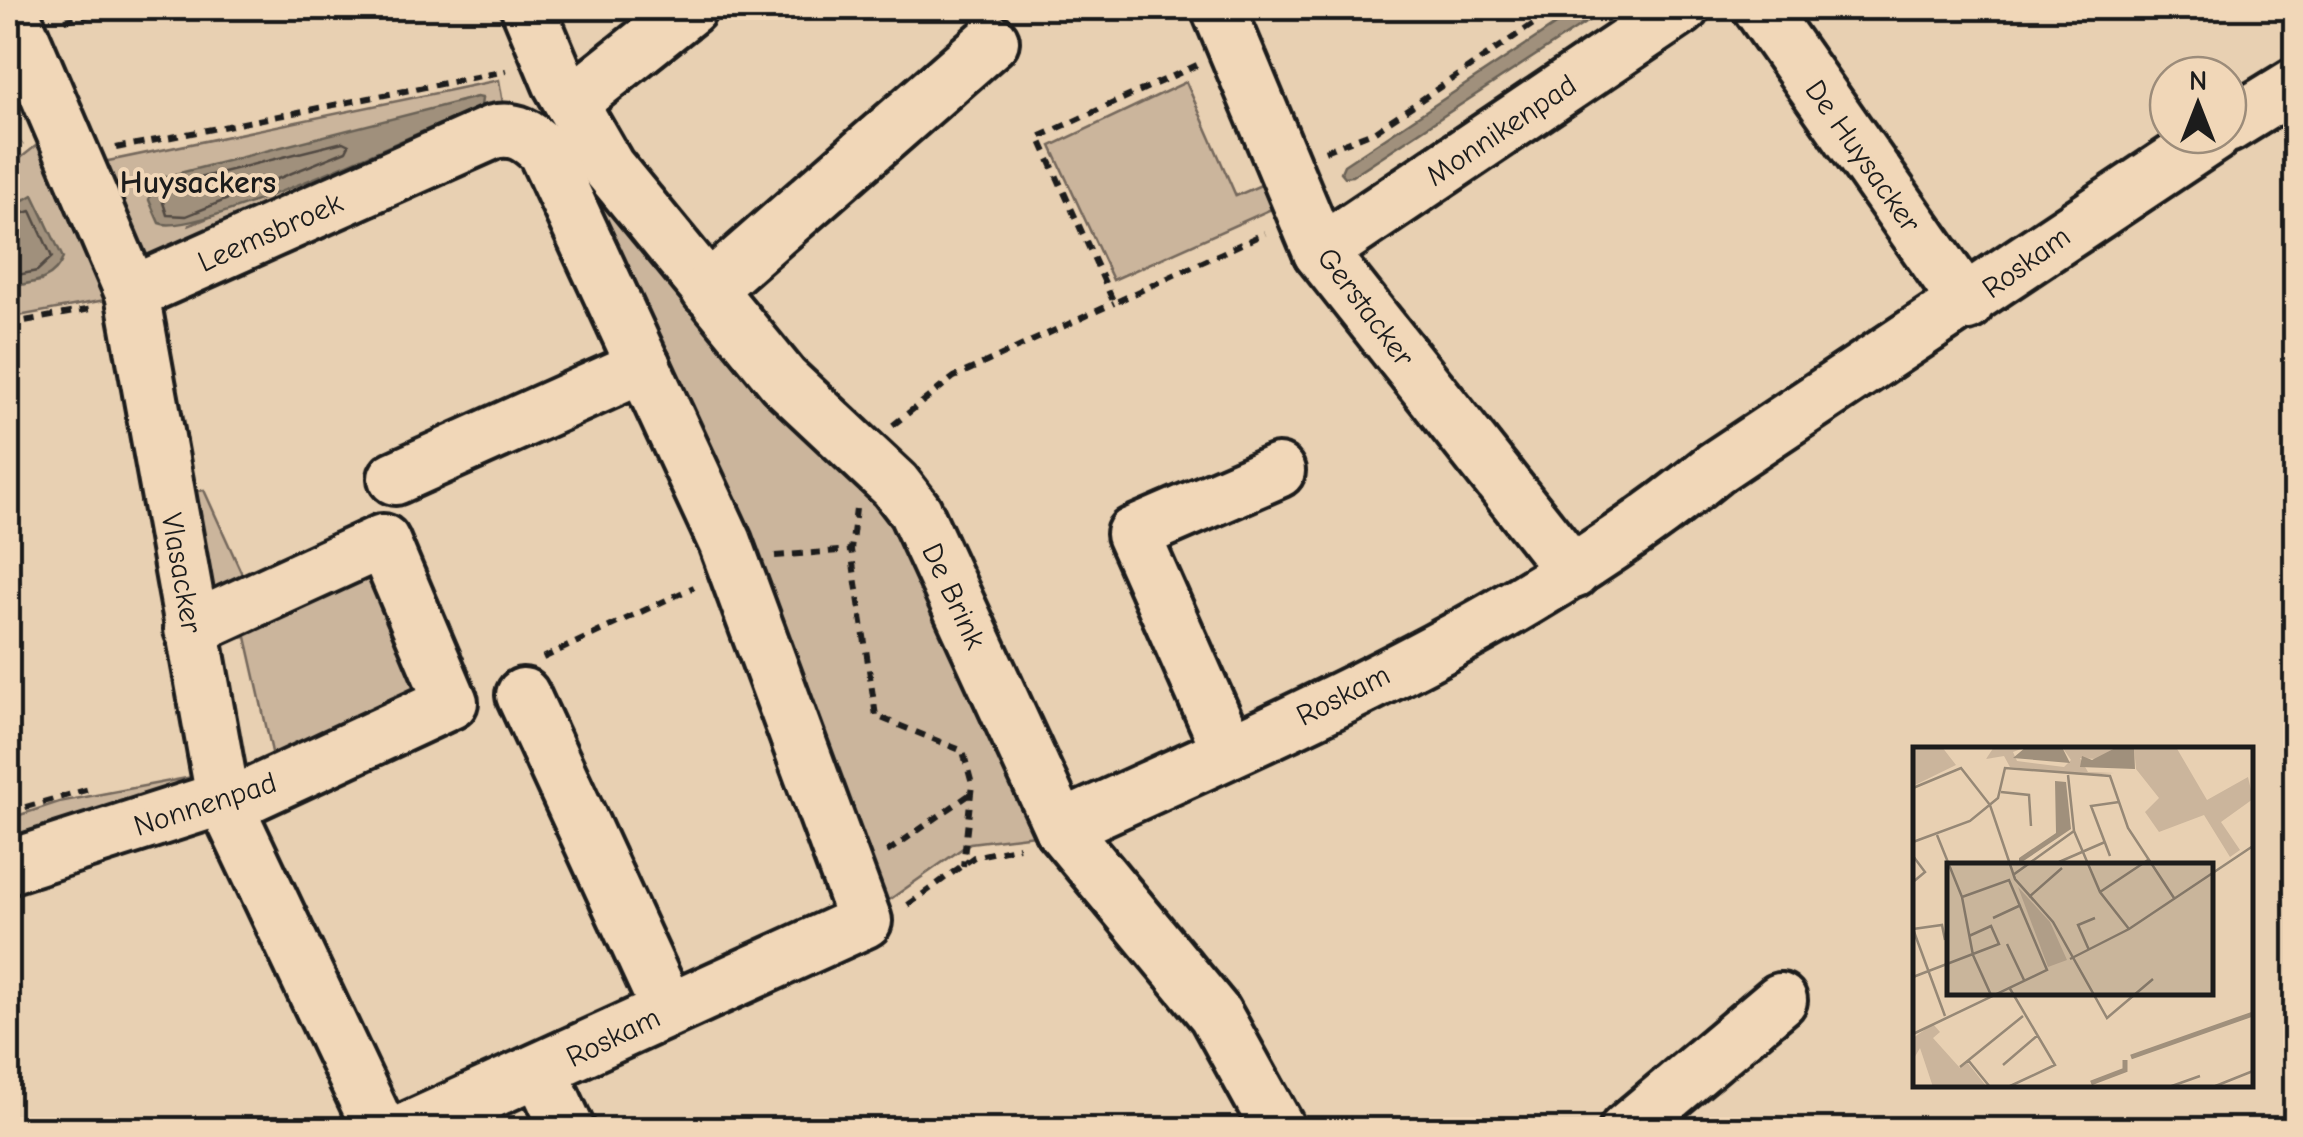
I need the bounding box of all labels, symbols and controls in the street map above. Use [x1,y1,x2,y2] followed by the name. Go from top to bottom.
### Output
[2148,55,2248,155] north arrow
[2189,65,2207,97] text: N
[1419,67,1583,194] street label: Monnikenpad
[1797,74,1928,239] street label: De Huysacker
[120,164,276,201] district label: Huysackers
[192,185,348,280] street label: Leemsbroek
[1976,219,2077,306] street label: Roskam
[1310,241,1422,374] street label: Gerstacker
[154,510,209,636] street label: Vlasacker
[914,538,993,655] street label: De Brink
[1291,657,1396,734] street label: Roskam
[1913,747,2253,1087] inset map
[129,765,281,844] street label: Nonnenpad
[561,1000,666,1075] street label: Roskam

